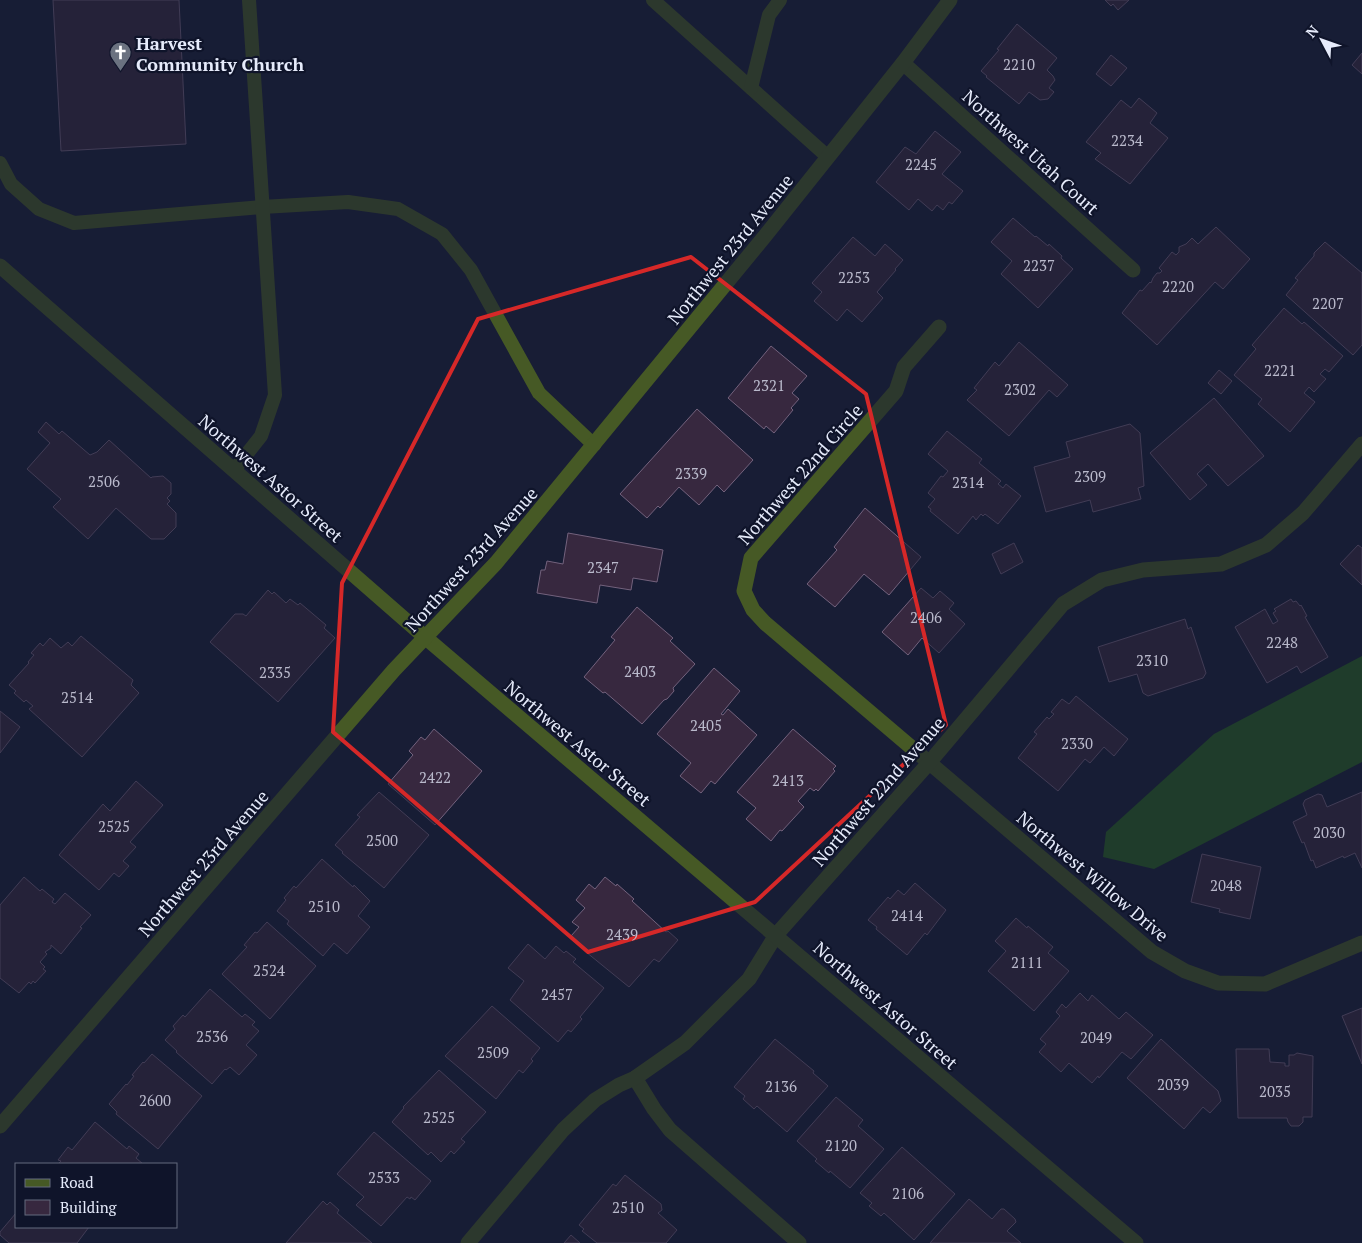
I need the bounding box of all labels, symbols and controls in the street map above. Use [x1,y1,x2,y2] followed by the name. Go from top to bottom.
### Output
[1297,15,1347,65] north arrow
[1301,21,1323,41] text: N
[136,31,304,76] place label: Harvest Community Church
[108,41,132,72] church icon: Harvest Community Church
[1003,54,1035,74] house number: 2210
[958,84,1105,220] street label: Northwest Utah Court
[1111,130,1143,150] house number: 2234
[905,154,937,174] house number: 2245
[662,169,798,329] street label: Northwest 23rd Avenue
[1023,255,1055,275] house number: 2237
[838,267,870,287] house number: 2253
[1162,276,1194,296] house number: 2220
[1312,293,1344,313] house number: 2207
[1264,360,1296,380] house number: 2221
[753,375,785,395] house number: 2321
[1004,379,1036,399] house number: 2302
[732,399,868,549] street label: Northwest 22nd Circle
[194,409,348,548] street label: Northwest Astor Street
[675,463,707,483] house number: 2339
[1074,466,1106,486] house number: 2309
[88,471,120,491] house number: 2506
[952,472,984,492] house number: 2314
[399,481,543,637] street label: Northwest 23rd Avenue
[587,557,619,577] house number: 2347
[910,607,942,627] house number: 2406
[1266,632,1298,652] house number: 2248
[1136,650,1168,670] house number: 2310
[624,661,656,681] house number: 2403
[259,662,291,682] house number: 2335
[500,675,656,811] street label: Northwest Astor Street
[61,687,93,707] house number: 2514
[806,711,950,871] street label: Northwest 22nd Avenue
[690,715,722,735] house number: 2405
[1061,733,1093,753] house number: 2330
[419,767,451,787] house number: 2422
[772,770,804,790] house number: 2413
[133,785,273,941] street label: Northwest 23rd Avenue
[1012,805,1174,947] street label: Northwest Willow Drive
[98,816,130,836] house number: 2525
[1313,822,1345,842] house number: 2030
[366,830,398,850] house number: 2500
[1210,875,1242,895] house number: 2048
[308,896,340,916] house number: 2510
[891,905,923,925] house number: 2414
[606,924,638,944] house number: 2439
[809,936,963,1075] street label: Northwest Astor Street
[1011,952,1043,972] house number: 2111
[253,960,285,980] house number: 2524
[541,984,573,1004] house number: 2457
[196,1026,228,1046] house number: 2536
[1080,1027,1112,1047] house number: 2049
[477,1042,509,1062] house number: 2509
[1157,1074,1189,1094] house number: 2039
[765,1076,797,1096] house number: 2136
[1259,1081,1291,1101] house number: 2035
[139,1090,171,1110] house number: 2600
[423,1107,455,1127] house number: 2525
[825,1135,857,1155] house number: 2120
[15,1163,178,1228] legend
[368,1167,400,1187] house number: 2533
[60,1172,93,1192] text: Road
[892,1183,924,1203] house number: 2106
[60,1197,118,1217] text: Building
[612,1197,644,1217] house number: 2510

